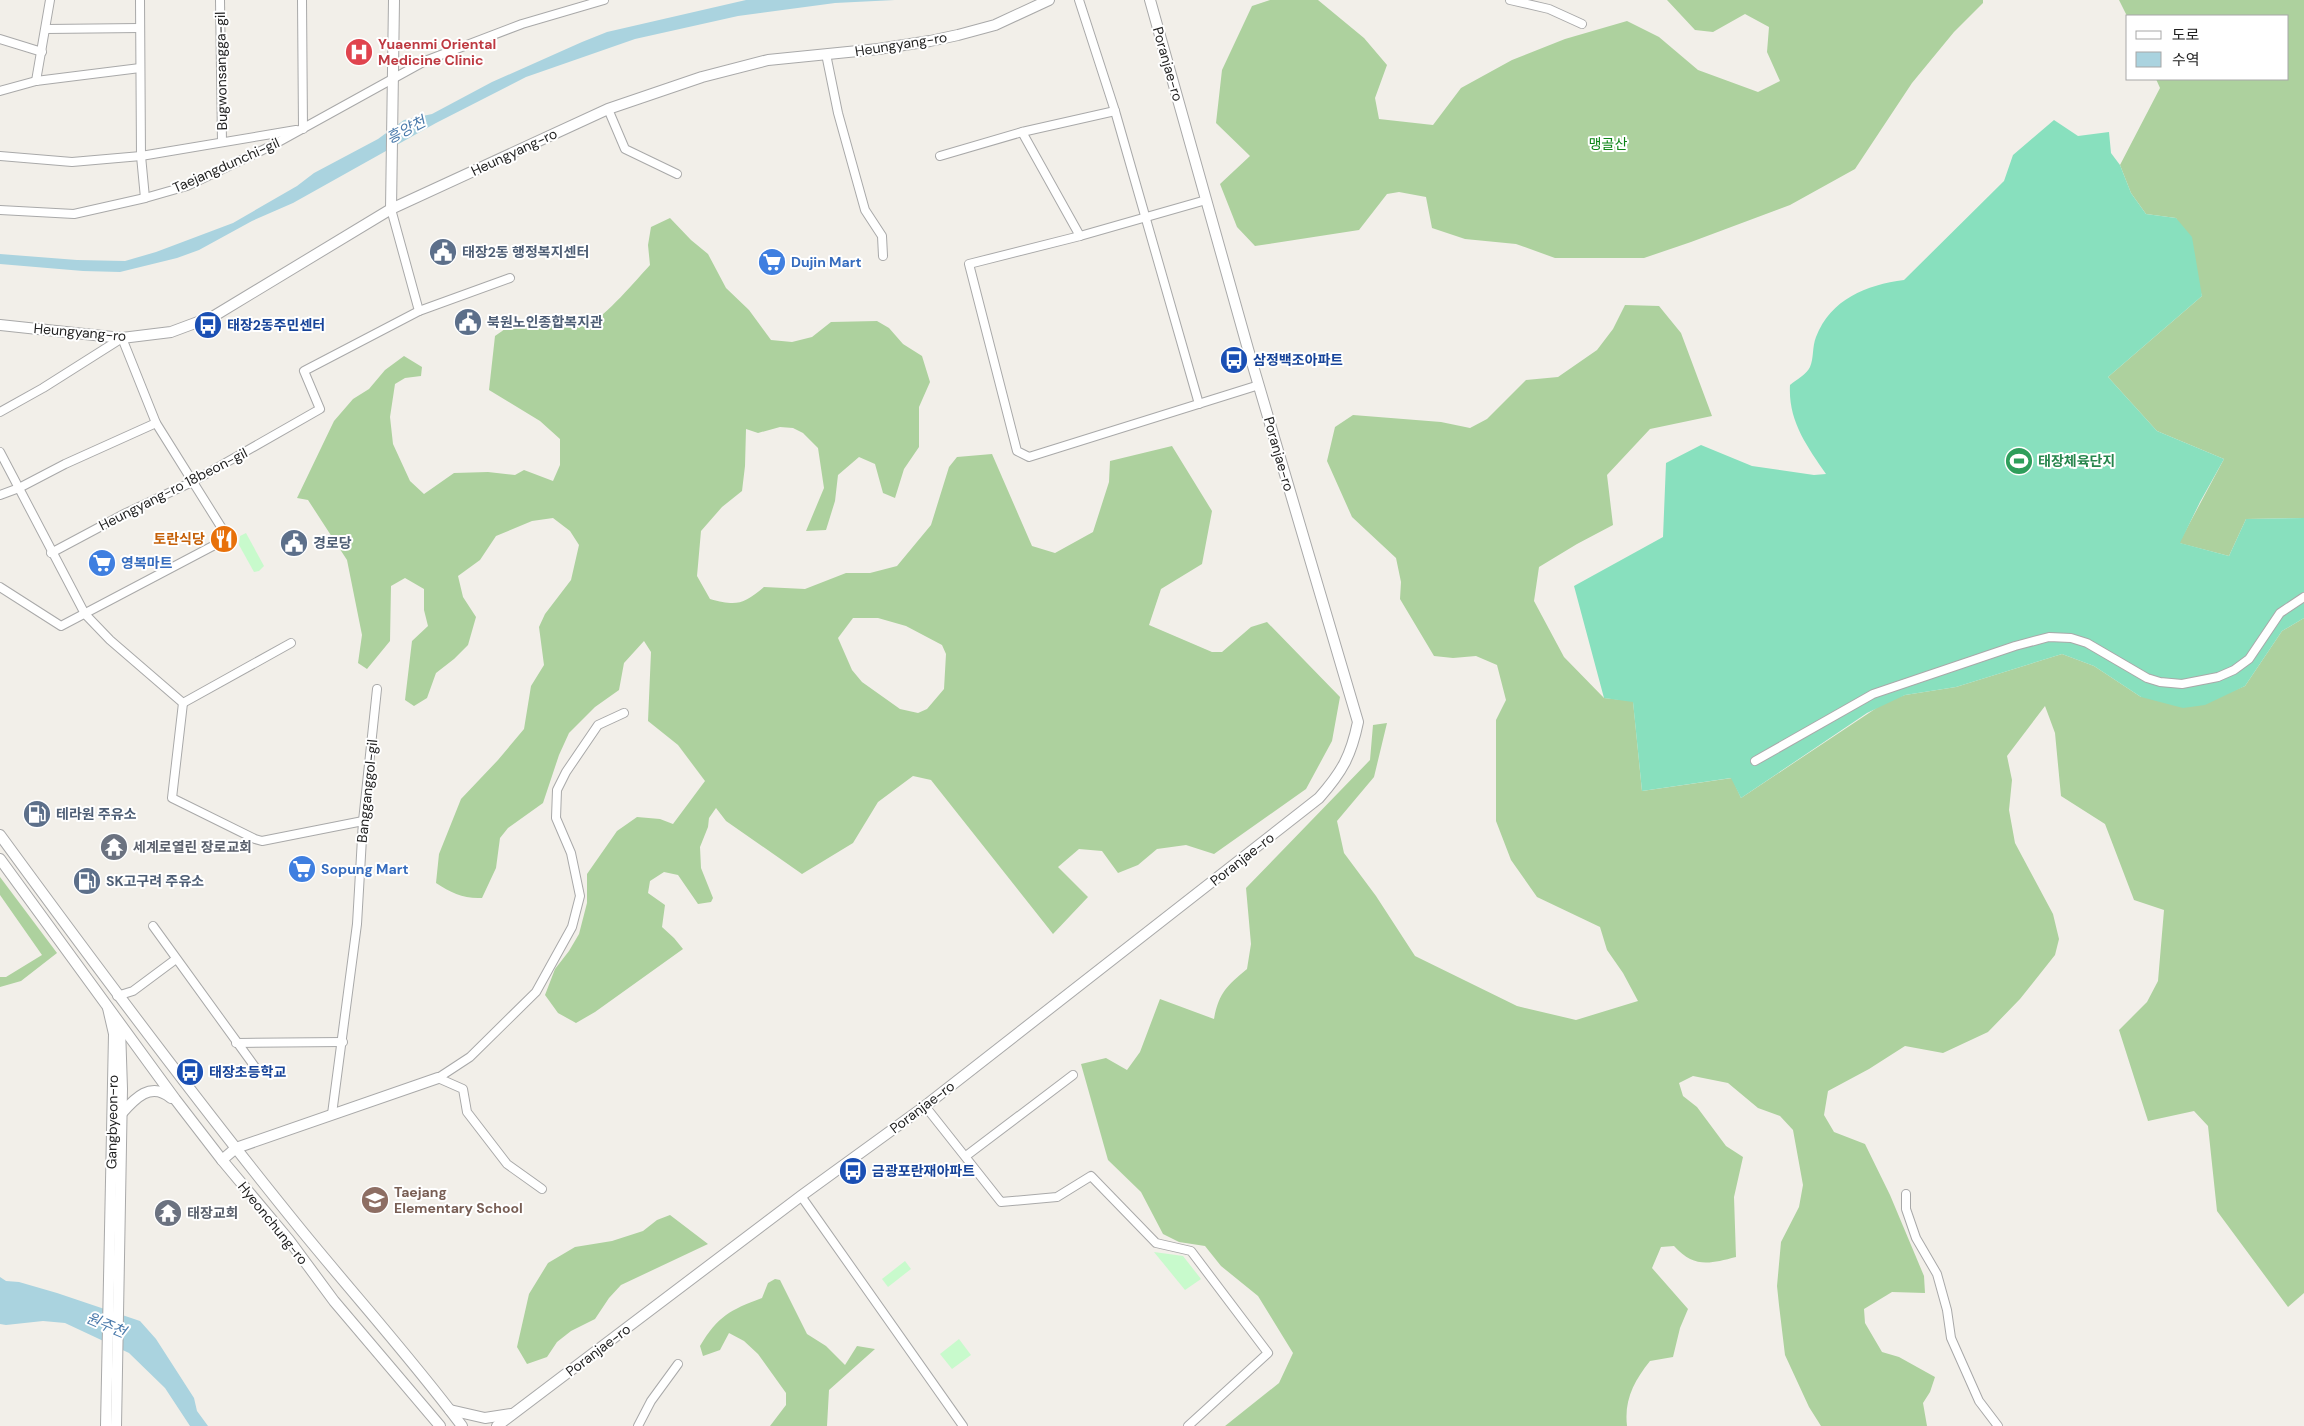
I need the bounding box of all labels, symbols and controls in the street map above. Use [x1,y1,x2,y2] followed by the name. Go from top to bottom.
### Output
[211,11,231,131] street label: Bugwonsangga-gil
[2126,15,2289,80] legend
[1149,25,1187,103] street label: Poranjae-ro
[2172,25,2200,45] text: 도로
[854,28,948,60] street label: Heungyang-ro
[378,35,496,69] place label: Yuaenmi Oriental Medicine Clinic
[344,37,374,67] hospital icon: Yuaenmi Oriental Medicine Clinic
[2172,50,2200,70] text: 수역
[383,111,431,148] water label: 흥양천
[468,124,560,180] street label: Heungyang-ro
[170,133,282,197] street label: Taejangdunchi-gil
[1589,135,1627,153] park label: 맹골산
[428,237,458,267] public building icon: 태장2동 행정복지센터
[462,243,589,261] place label: 태장2동 행정복지센터
[757,247,787,277] supermarket icon: Dujin Mart
[791,253,862,271] place label: Dujin Mart
[453,307,483,337] public building icon: 북원노인종합복지관
[193,310,223,340] bus stop icon: 태장2동주민센터
[487,313,603,331] place label: 북원노인종합복지관
[227,316,325,334] place label: 태장2동주민센터
[33,319,127,345] street label: Heungyang-ro
[1219,345,1249,375] bus stop icon: 삼정백조아파트
[1253,351,1343,369] place label: 삼정백조아파트
[1260,415,1298,493] street label: Poranjae-ro
[96,444,250,534] street label: Heungyang-ro 18beon-gil
[2004,446,2034,476] sports icon: 태장체육단지
[2038,452,2115,470] place label: 태장체육단지
[209,524,239,554] restaurant icon: 토란식당
[279,528,309,558] public building icon: 경로당
[153,530,205,548] place label: 토란식당
[313,534,352,552] place label: 경로당
[87,548,117,578] supermarket icon: 영복마트
[121,554,173,572] place label: 영복마트
[353,738,381,844] street label: Bangganggol-gil
[22,799,52,829] fuel station icon: 테라원 주유소
[56,805,137,823] place label: 테라원 주유소
[1206,828,1278,890] street label: Poranjae-ro
[99,832,129,862] temple icon: 세계로열린 장로교회
[133,838,252,856] place label: 세계로열린 장로교회
[287,854,317,884] supermarket icon: Sopung Mart
[321,860,408,878] place label: Sopung Mart
[72,866,102,896] fuel station icon: SK고구려 주유소
[106,872,204,890] place label: SK고구려 주유소
[175,1057,205,1087] bus stop icon: 태장초등학교
[209,1063,286,1081] place label: 태장초등학교
[102,1075,122,1169] street label: Gangbyeon-ro
[886,1077,958,1137] street label: Poranjae-ro
[838,1156,868,1186] bus stop icon: 금광포란재아파트
[872,1162,975,1180] place label: 금광포란재아파트
[234,1178,312,1268] street label: Hyeonchung-ro
[394,1183,523,1217] place label: Taejang Elementary School
[360,1185,390,1215] school or university icon: Taejang Elementary School
[153,1198,183,1228] temple icon: 태장교회
[187,1204,239,1222] place label: 태장교회
[83,1308,131,1343] water label: 원주천
[562,1320,634,1380] street label: Poranjae-ro

